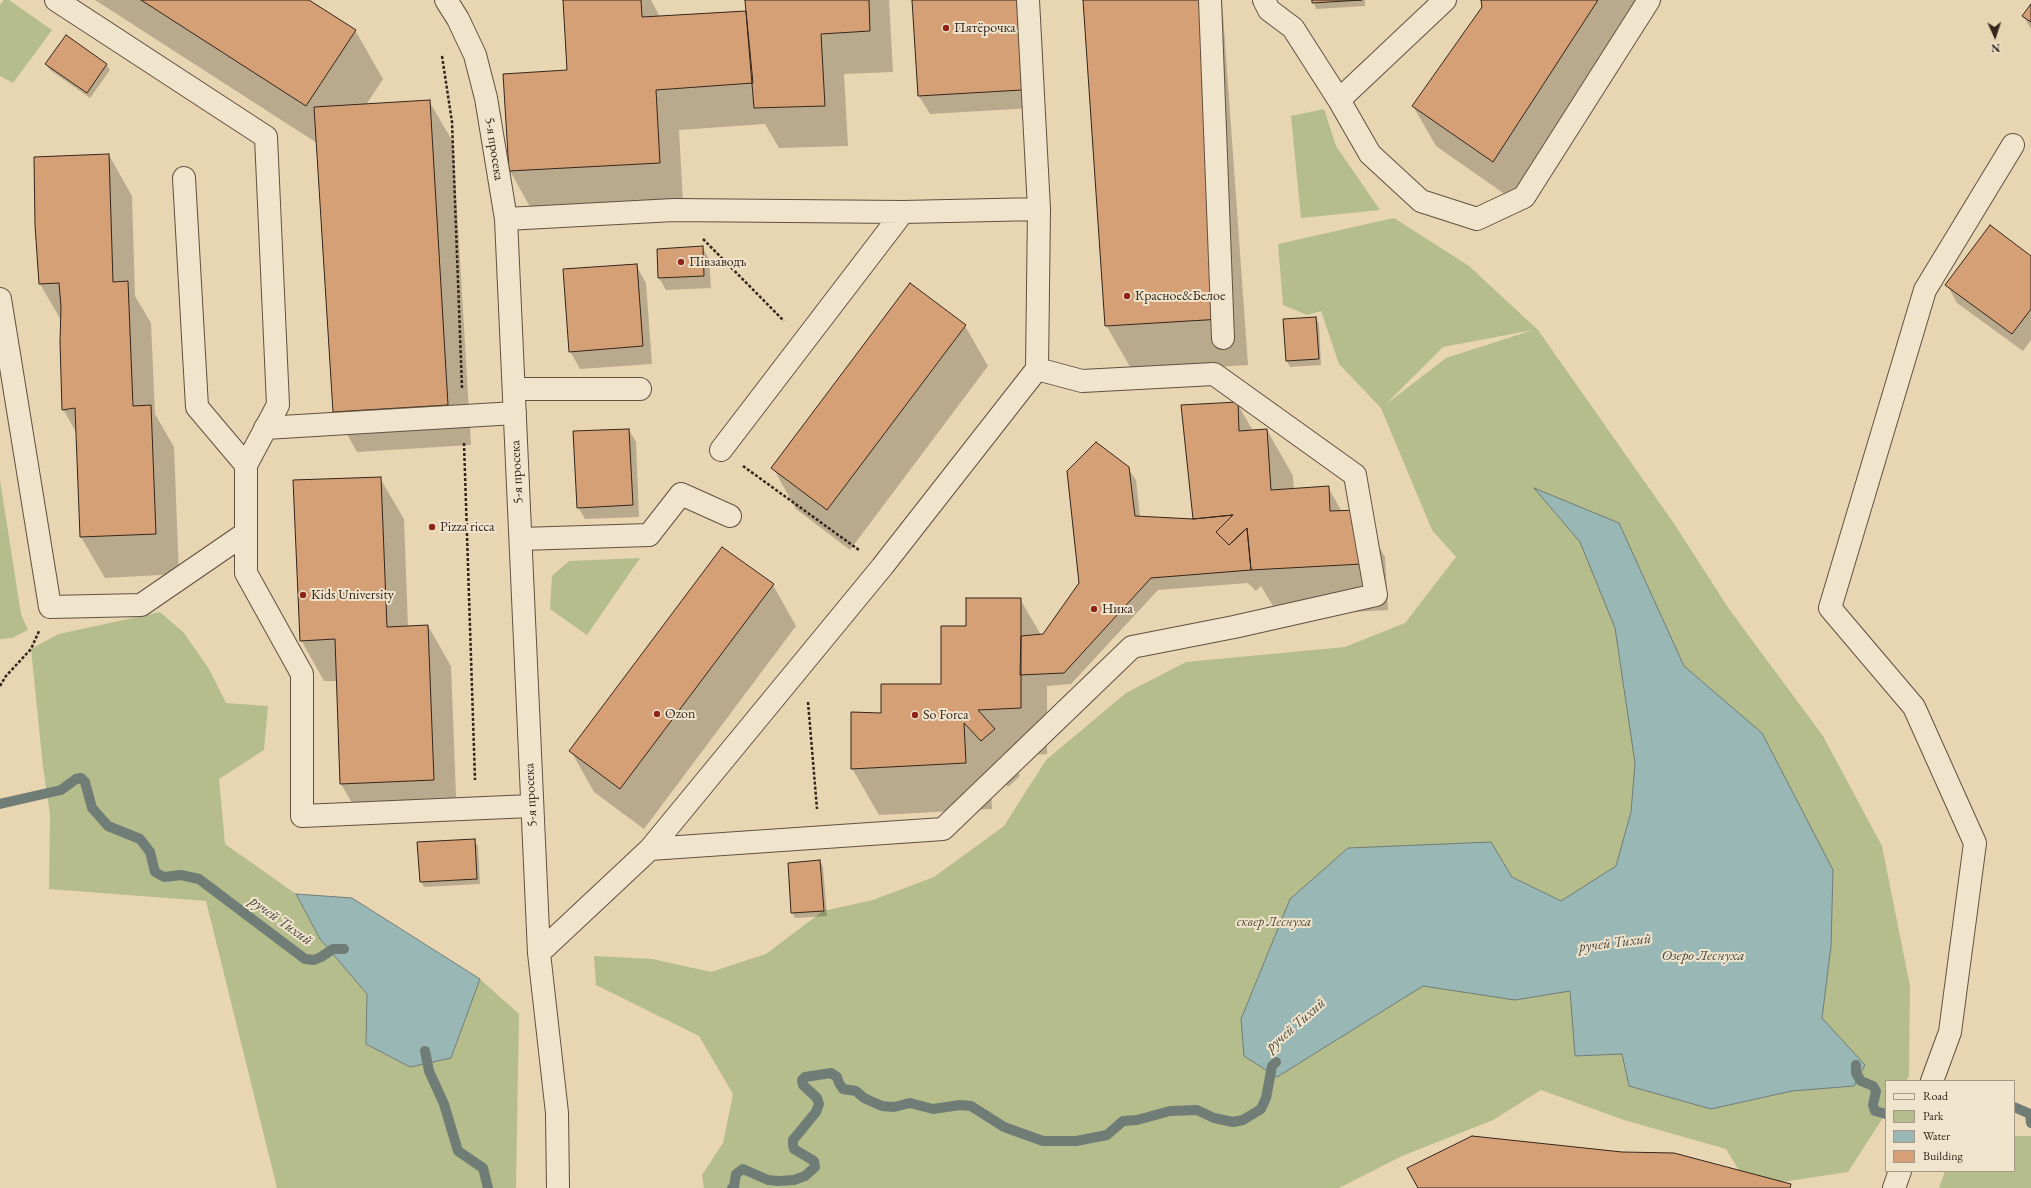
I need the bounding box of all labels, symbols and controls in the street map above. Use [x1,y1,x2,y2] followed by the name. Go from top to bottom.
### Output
[1975,16,2015,56] north arrow
[954,20,1016,36] place label: Пятёрочка
[941,23,951,33] marker: Пятёрочка
[1991,41,2000,55] text: N
[481,116,507,182] street label: 5-я просека
[689,254,746,270] place label: Пiвзаводъ
[676,257,686,267] marker: Пiвзаводъ
[1135,288,1225,304] place label: Красное&Белое
[1122,291,1132,301] marker: Красное&Белое
[507,440,527,504] street label: 5-я просека
[440,519,495,535] place label: Pizza ricca
[427,522,437,532] marker: Pizza ricca
[311,587,394,603] place label: Kids University
[298,590,308,600] marker: Kids University
[1102,601,1133,617] place label: Ника
[1089,604,1099,614] marker: Ника
[665,706,695,722] place label: Ozon
[923,707,969,723] place label: So Forca
[652,709,662,719] marker: Ozon
[910,710,920,720] marker: So Forca
[521,763,541,827] street label: 5-я просека
[246,892,316,950] water label: ручей Тихий
[1237,914,1311,930] park label: сквер Леснуха
[1578,930,1652,956] water label: ручей Тихий
[1661,947,1745,965] water label: Озеро Леснуха
[1262,994,1330,1056] water label: ручей Тихий
[1885,1080,2015,1172] legend
[1923,1088,1948,1104] text: Road
[1923,1108,1943,1124] text: Park
[1923,1128,1950,1144] text: Water
[1923,1148,1963,1164] text: Building

